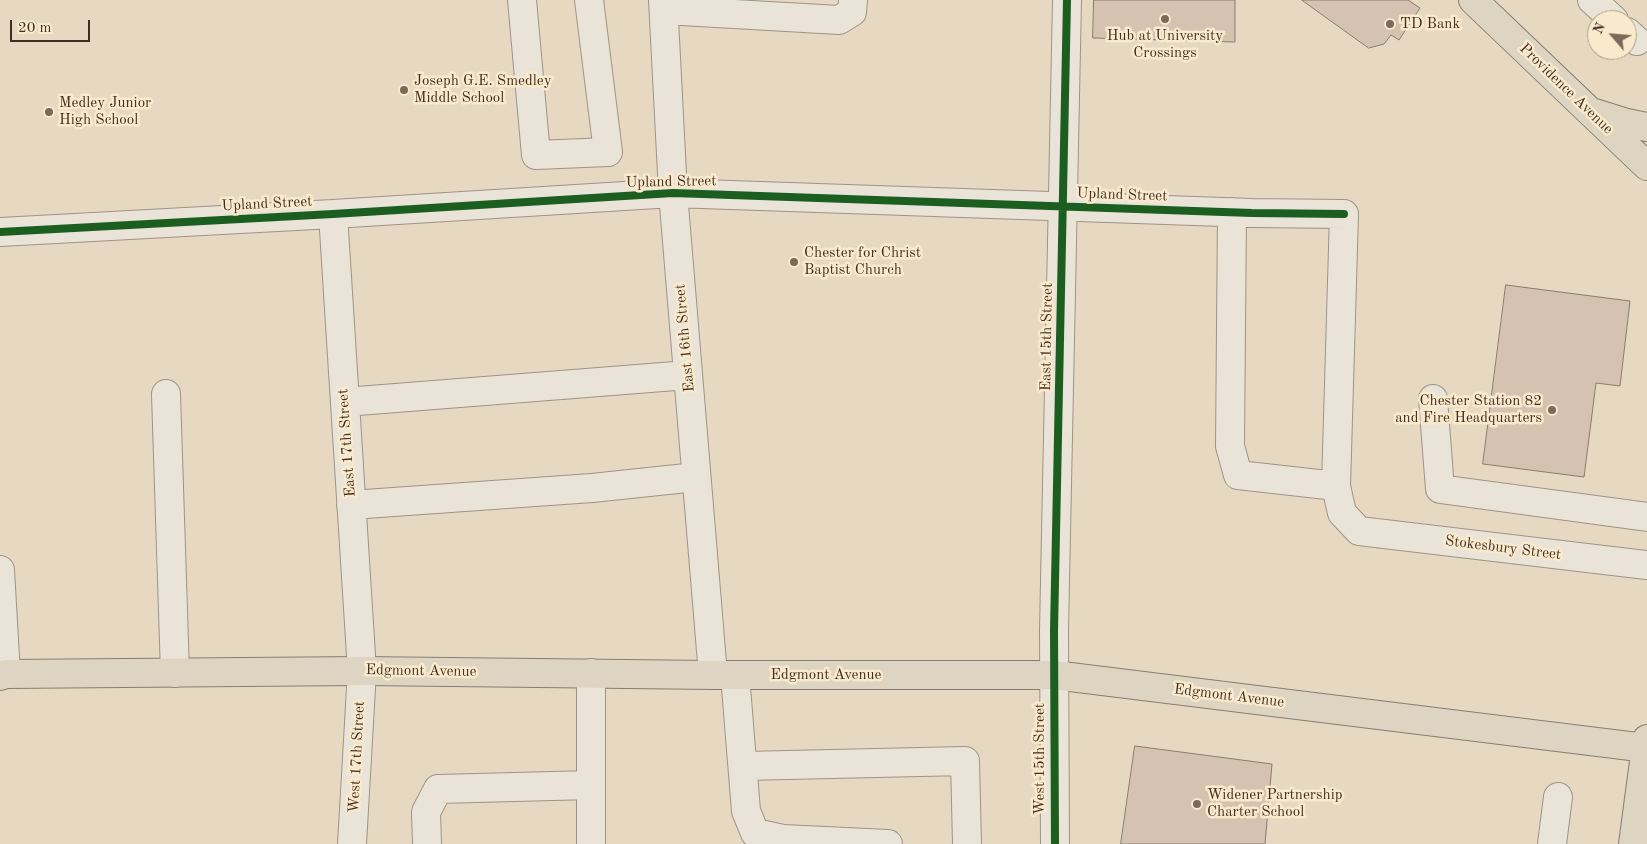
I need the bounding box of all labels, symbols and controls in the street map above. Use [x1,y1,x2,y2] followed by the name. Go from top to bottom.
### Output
[12,10,92,42] scale bar
[1587,10,1637,60] north arrow
[1159,13,1171,25] marker: Hub at University Crossings
[1400,15,1460,33] place label: TD Bank
[1384,18,1396,30] marker: TD Bank
[18,21,52,36] text: 20 m
[1591,21,1608,37] text: N
[1107,27,1223,62] place label: Hub at University Crossings
[1515,40,1617,138] street label: Providence Avenue
[414,72,552,107] place label: Joseph G.E. Smedley Middle School
[398,84,410,96] marker: Joseph G.E. Smedley Middle School
[59,94,151,129] place label: Medley Junior High School
[43,106,55,118] marker: Medley Junior High School
[625,172,717,192] street label: Upland Street
[1076,184,1168,206] street label: Upland Street
[221,193,313,215] street label: Upland Street
[804,244,921,279] place label: Chester for Christ Baptist Church
[788,256,800,268] marker: Chester for Christ Baptist Church
[671,283,699,393] street label: East 16th Street
[1037,283,1057,391] street label: East 15th Street
[334,388,360,498] street label: East 17th Street
[1395,392,1542,427] place label: Chester Station 82 and Fire Headquarters
[1546,404,1558,416] marker: Chester Station 82 and Fire Headquarters
[1444,532,1562,564] street label: Stokesbury Street
[365,661,477,681] street label: Edgmont Avenue
[771,666,881,684] street label: Edgmont Avenue
[1173,680,1285,712] street label: Edgmont Avenue
[345,701,369,813] street label: West 17th Street
[1031,703,1049,815] street label: West 15th Street
[1207,786,1342,821] place label: Widener Partnership Charter School
[1191,798,1203,810] marker: Widener Partnership Charter School

